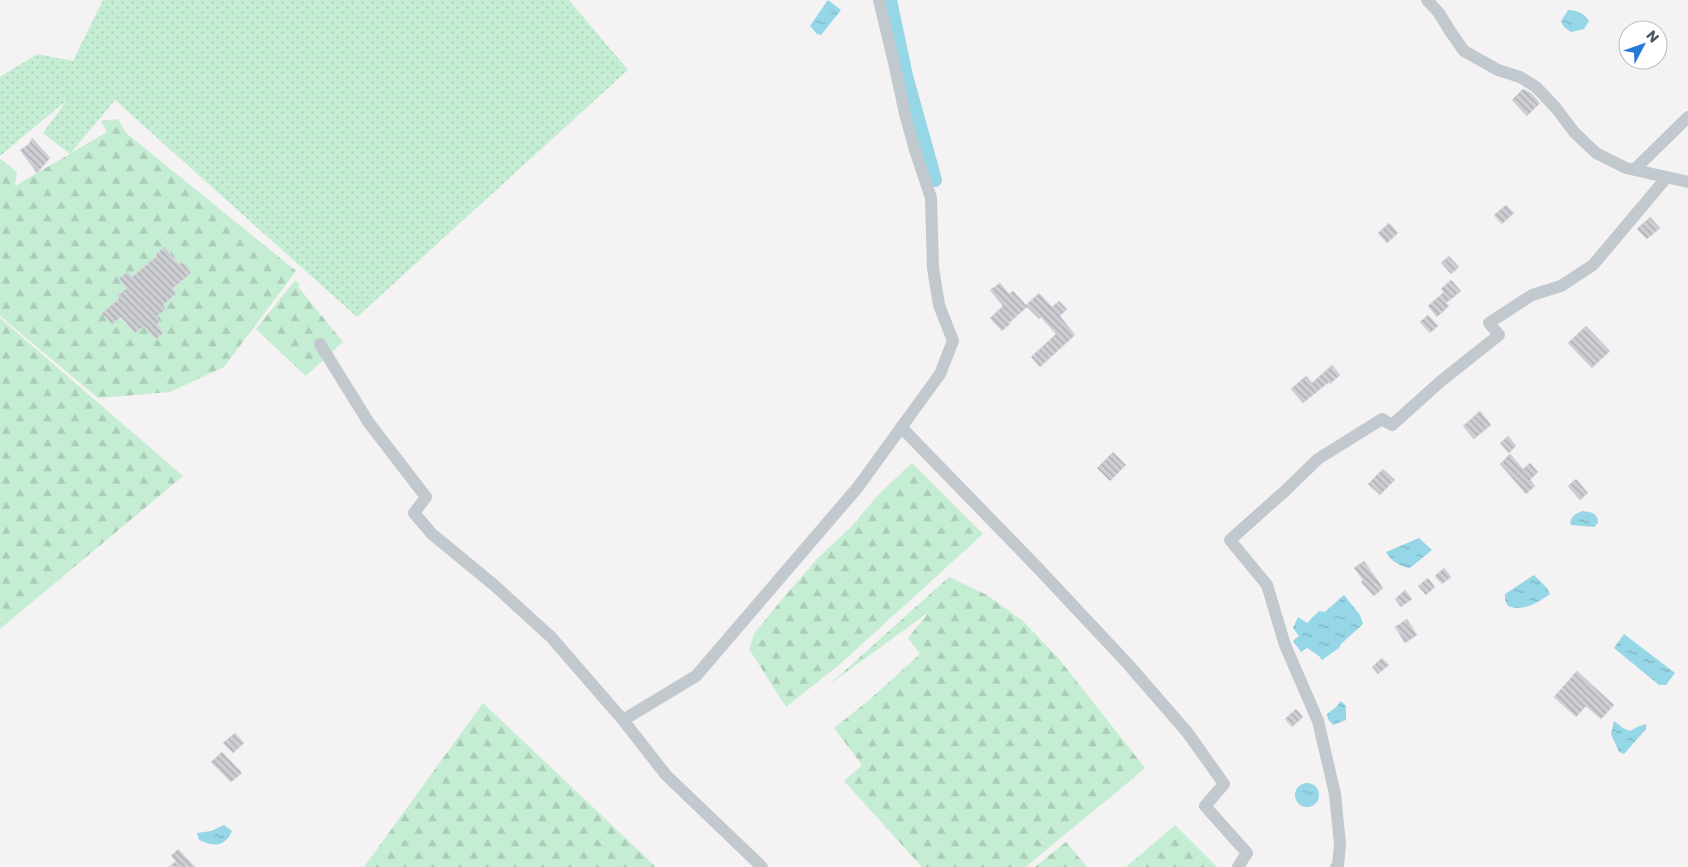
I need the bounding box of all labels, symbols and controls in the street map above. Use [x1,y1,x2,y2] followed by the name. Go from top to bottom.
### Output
[1618,20,1668,70] north arrow
[1642,26,1664,47] text: N

